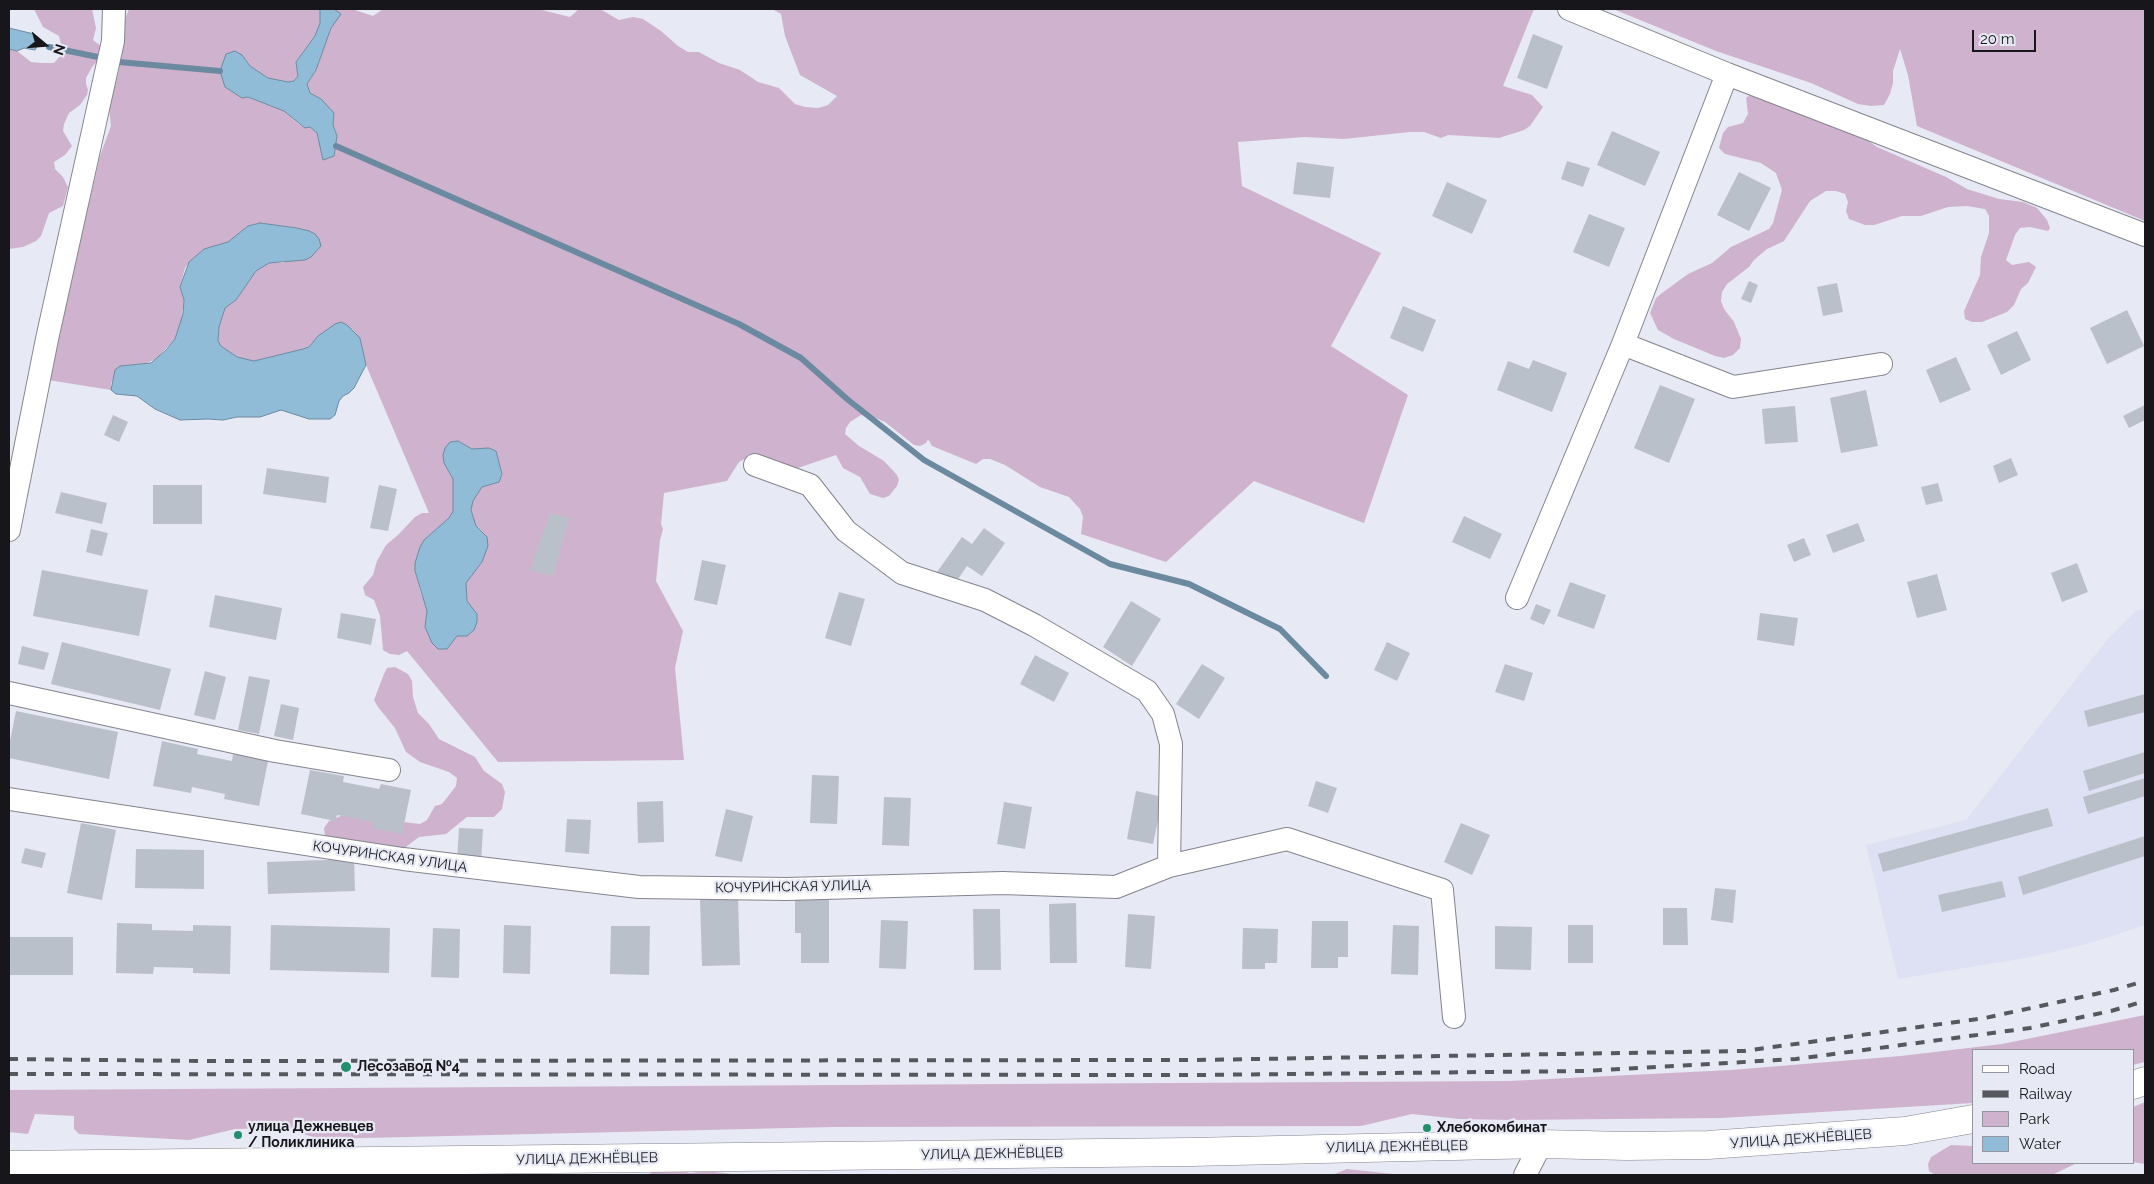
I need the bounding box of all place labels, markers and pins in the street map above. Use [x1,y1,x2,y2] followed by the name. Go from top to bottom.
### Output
[357,1059,460,1075] place label: Лесозавод №4
[339,1060,353,1074] marker: Лесозавод №4
[248,1119,374,1152] place label: улица Дежневцев / Поликлиника
[1437,1120,1547,1136] place label: Хлебокомбинат
[1421,1122,1433,1134] marker: Хлебокомбинат
[232,1129,244,1141] marker: улица Дежневцев / Поликлиника

